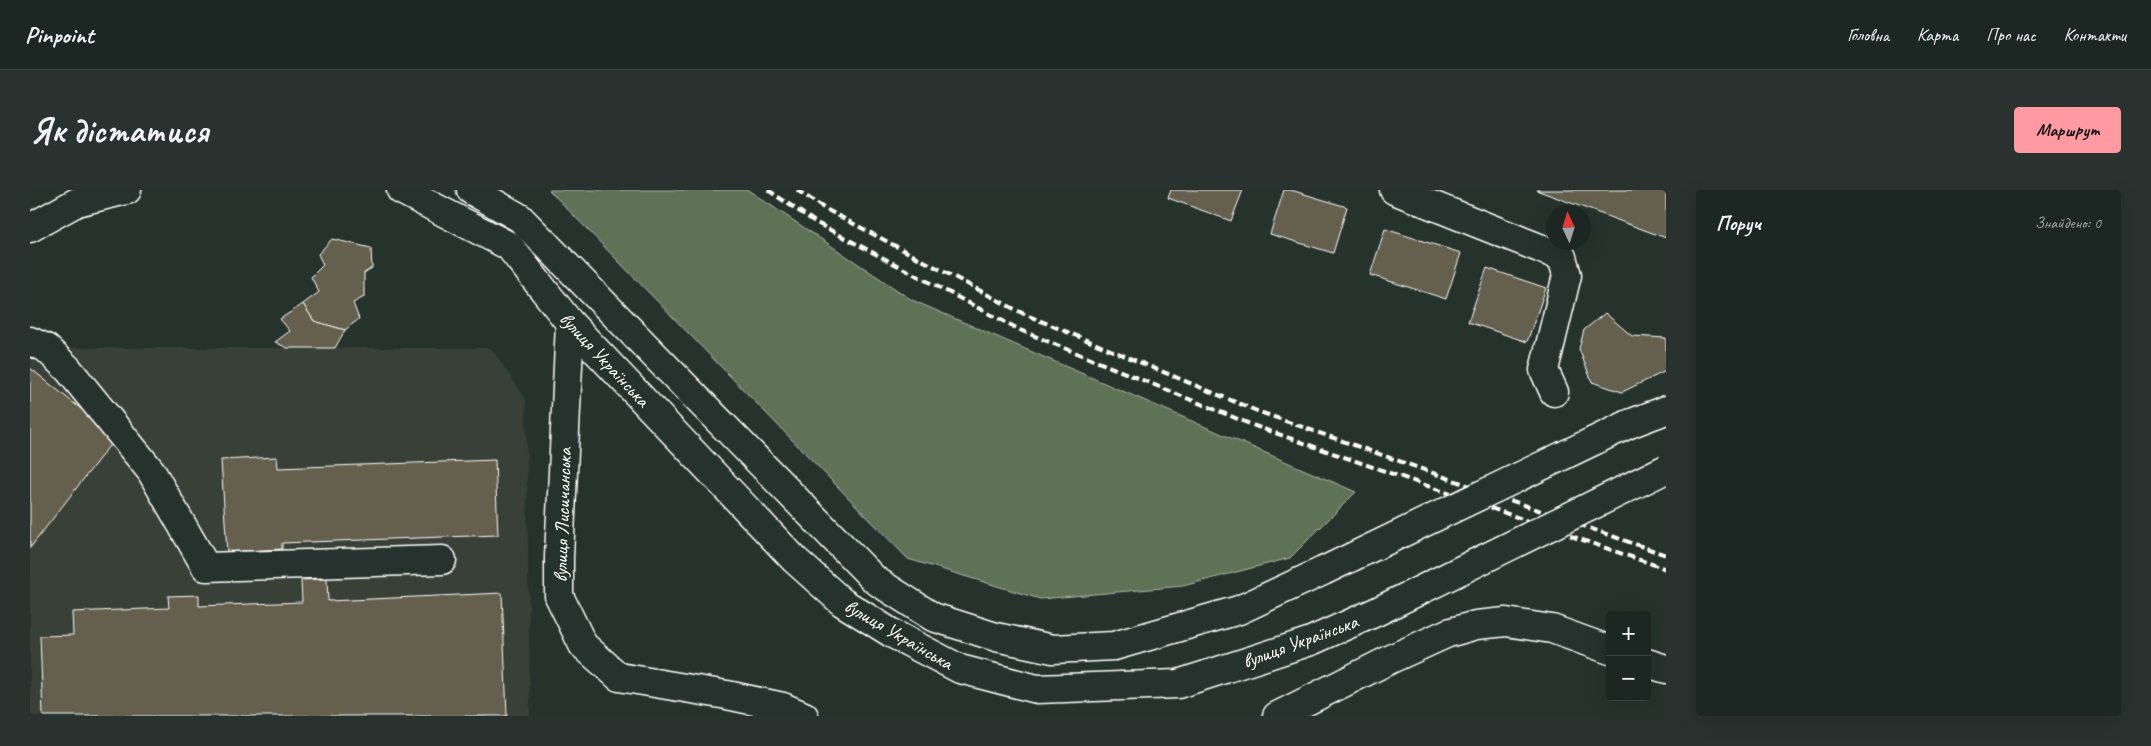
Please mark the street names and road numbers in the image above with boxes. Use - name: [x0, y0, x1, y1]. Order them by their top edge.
- street label: вулиця Українська: [554, 307, 656, 413]
- street label: вулиця Лисичанська: [548, 446, 577, 583]
- street label: вулиця Українська: [840, 593, 958, 676]
- street label: вулиця Українська: [1239, 609, 1362, 674]

